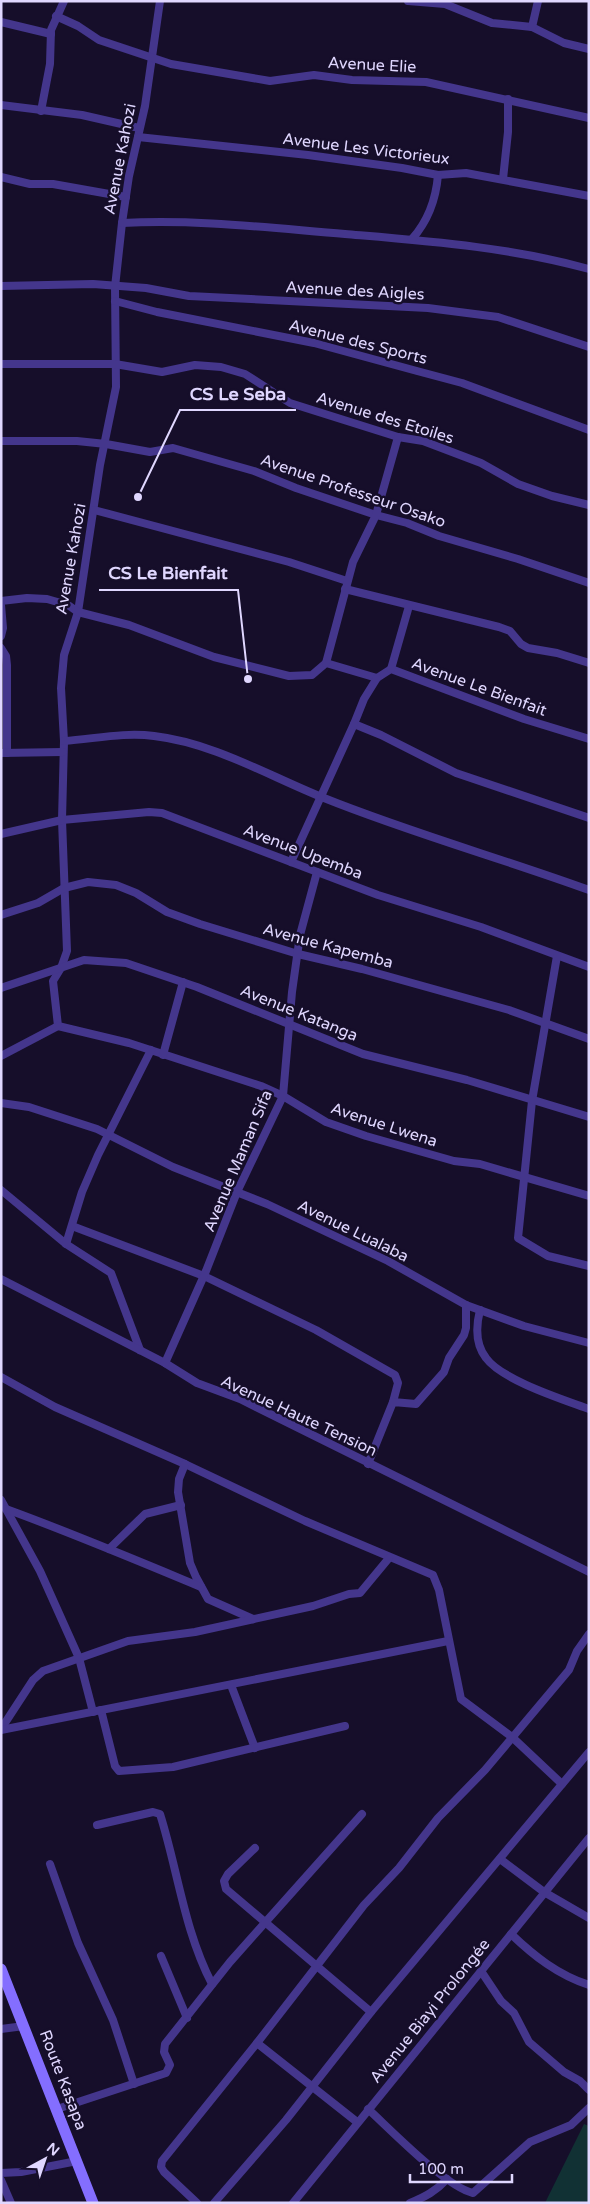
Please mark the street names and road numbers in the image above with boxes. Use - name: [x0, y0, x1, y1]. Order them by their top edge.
- street label: Avenue Elie: [327, 53, 417, 77]
- street label: Avenue Kahozi: [99, 102, 141, 216]
- street label: Avenue Les Victorieux: [281, 129, 451, 169]
- street label: Avenue des Aigles: [285, 277, 425, 305]
- street label: Avenue des Sports: [287, 315, 429, 369]
- street label: Avenue des Etoiles: [314, 388, 456, 448]
- street label: Avenue Professeur Osako: [258, 450, 448, 532]
- street label: Avenue Kahozi: [51, 502, 91, 616]
- street label: Avenue Le Bienfait: [409, 653, 549, 721]
- street label: Avenue Upemba: [241, 820, 365, 884]
- street label: Avenue Kapemba: [261, 919, 395, 973]
- street label: Avenue Katanga: [237, 980, 361, 1046]
- street label: Avenue Maman Sifa: [199, 1087, 277, 1235]
- street label: Avenue Lwena: [328, 1098, 440, 1152]
- street label: Avenue Lualaba: [294, 1195, 412, 1267]
- street label: Avenue Haute Tension: [218, 1371, 380, 1461]
- street label: Avenue Biayi Prolongée: [366, 1935, 494, 2087]
- street label: Route Kasapa: [35, 2027, 91, 2133]

